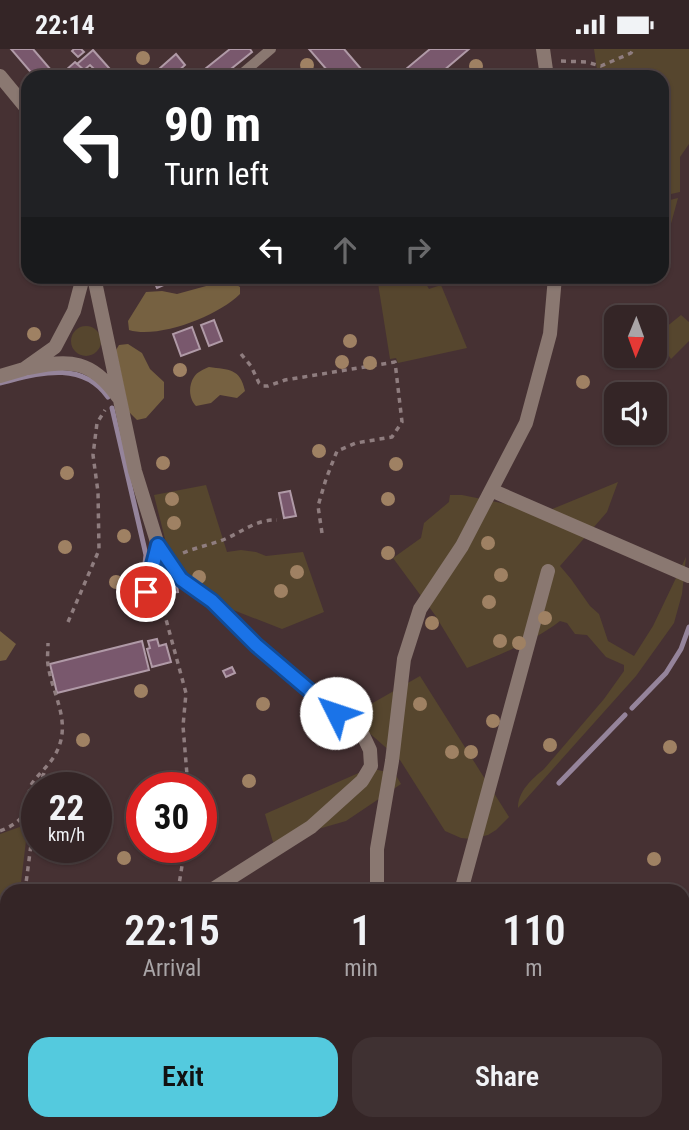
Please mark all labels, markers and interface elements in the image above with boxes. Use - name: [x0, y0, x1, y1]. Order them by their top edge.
- text: 22:14: [35, 10, 95, 40]
- text: 90 m: [164, 96, 261, 153]
- icon: left: [49, 98, 140, 189]
- text: Turn left: [164, 155, 269, 193]
- icon: left: [253, 231, 291, 269]
- icon: ahead: [326, 231, 364, 269]
- icon: right: [399, 231, 437, 269]
- north arrow: [604, 305, 667, 367]
- map controls: [604, 305, 667, 445]
- button: sound: [604, 382, 667, 445]
- pin: [116, 562, 176, 622]
- icon: arrive: [127, 573, 165, 611]
- position arrow: [299, 676, 373, 750]
- speed limit sign: 30: [126, 772, 217, 863]
- text: 22: [49, 788, 84, 829]
- text: km/h: [48, 824, 85, 845]
- text: 22:15: [124, 906, 220, 955]
- text: 1: [351, 906, 372, 955]
- text: 110: [502, 906, 566, 955]
- text: Arrival: [143, 955, 201, 982]
- text: min: [344, 955, 378, 982]
- text: m: [525, 955, 543, 982]
- button: Exit: [28, 1037, 338, 1117]
- button: Share: [352, 1037, 662, 1117]

